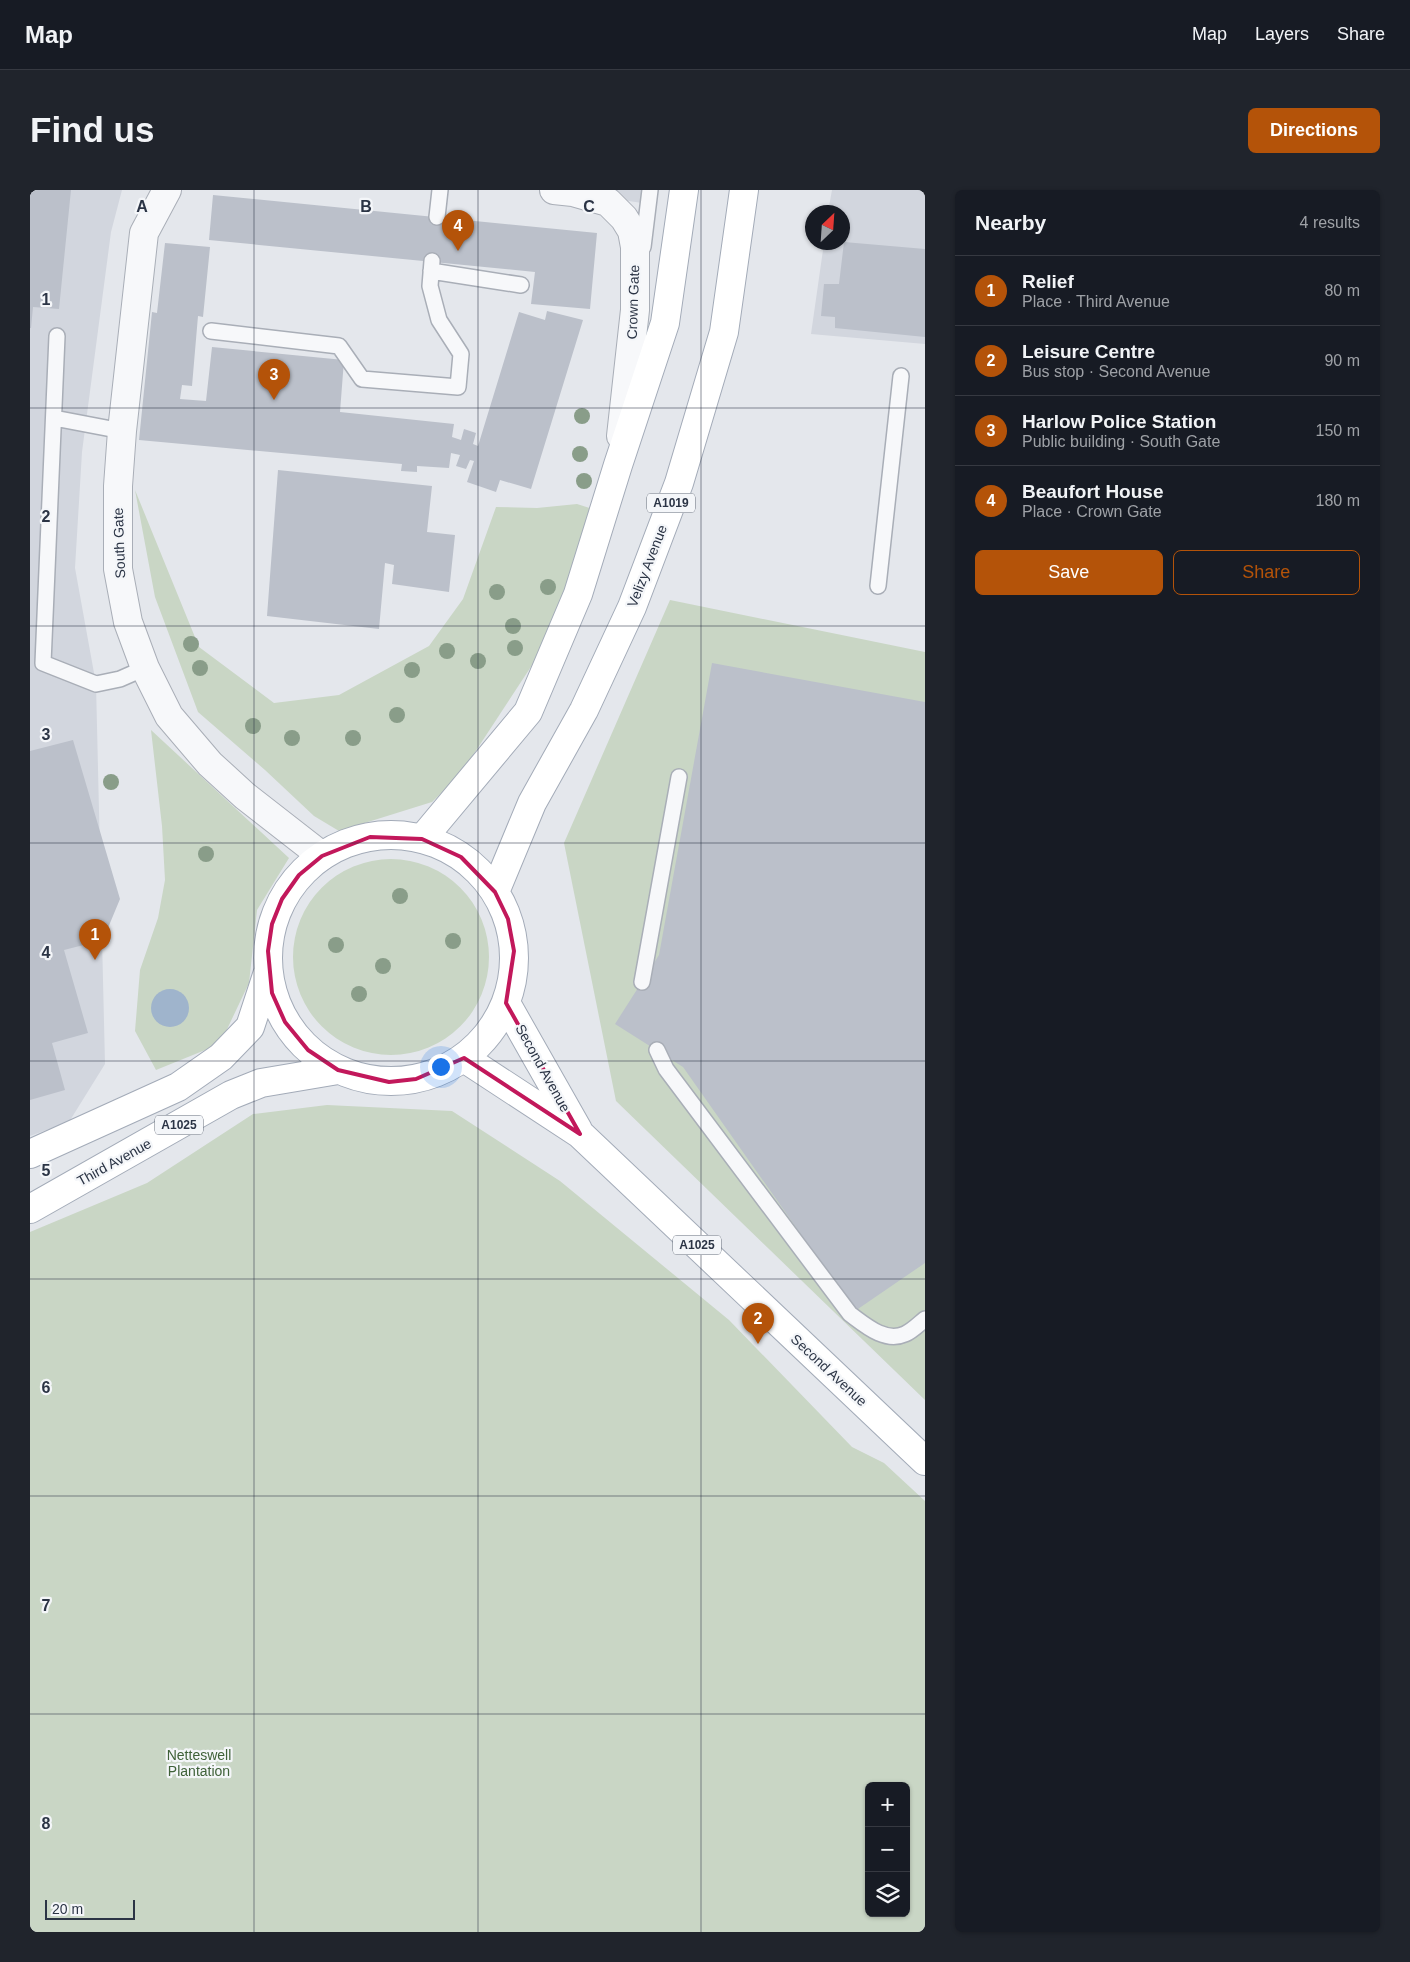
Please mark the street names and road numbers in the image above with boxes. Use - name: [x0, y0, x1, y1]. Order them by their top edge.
- street label: Crown Gate: [624, 264, 642, 340]
- road number: A1019: [647, 494, 695, 512]
- street label: South Gate: [110, 507, 128, 579]
- street label: Velizy Avenue: [624, 522, 670, 609]
- street label: Second Avenue: [512, 1021, 574, 1115]
- road number: A1025: [155, 1116, 203, 1134]
- street label: Third Avenue: [74, 1135, 154, 1189]
- road number: A1025: [673, 1236, 721, 1254]
- street label: Second Avenue: [788, 1331, 870, 1409]

